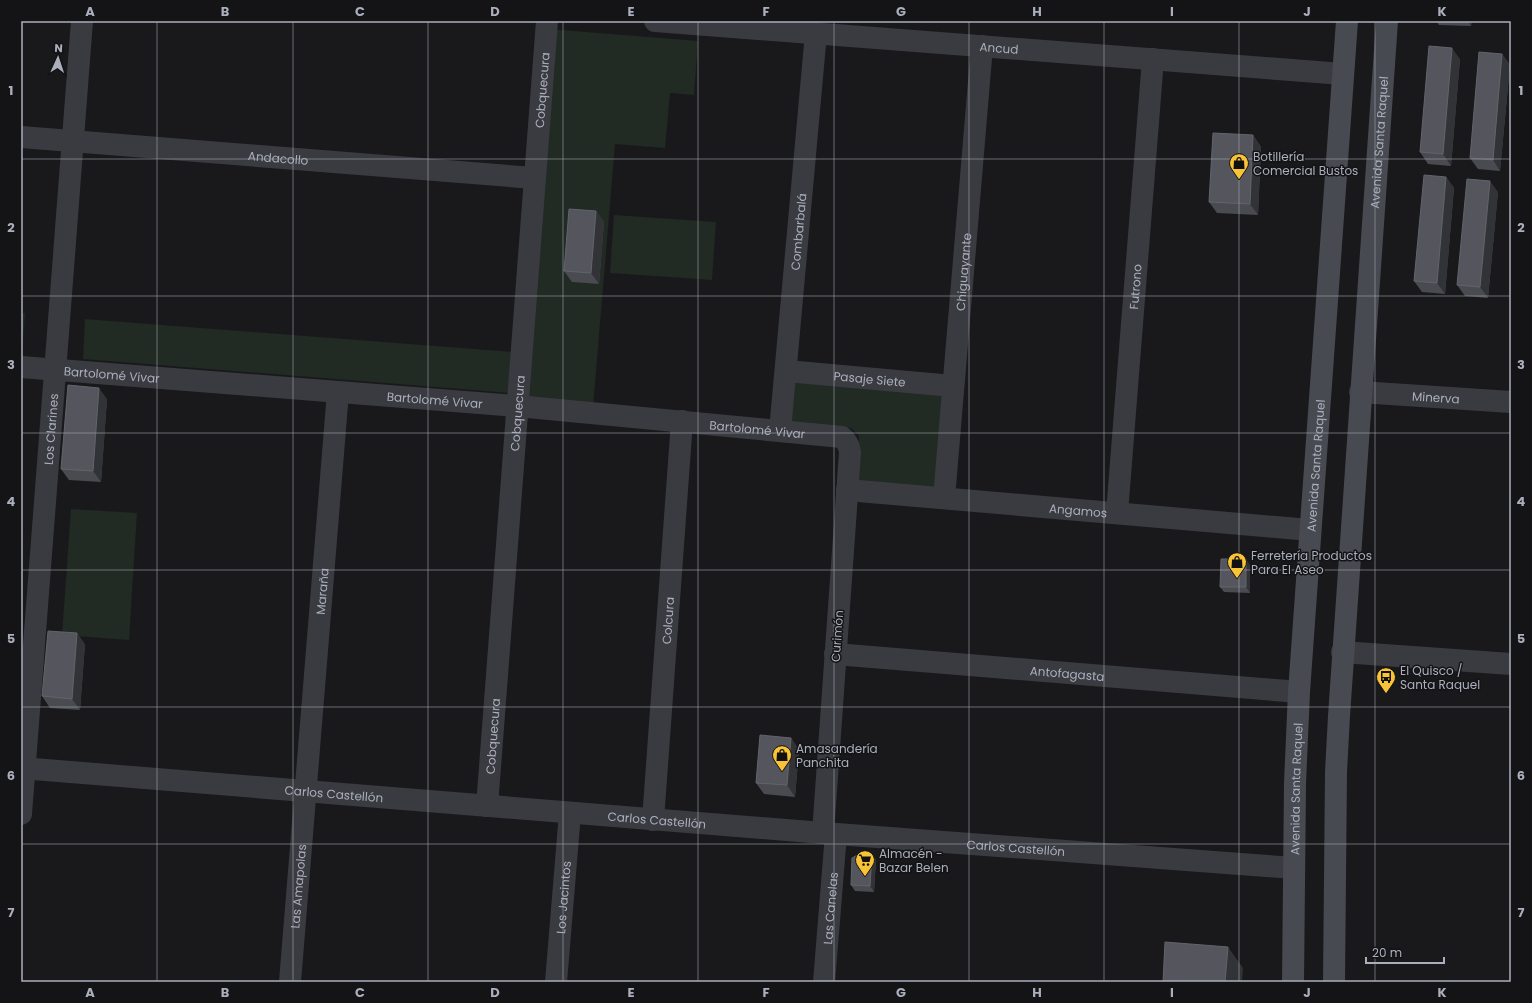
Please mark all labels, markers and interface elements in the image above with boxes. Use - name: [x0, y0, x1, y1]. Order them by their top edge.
- text: A: [85, 2, 95, 21]
- text: B: [221, 2, 230, 21]
- text: C: [355, 2, 365, 21]
- text: D: [490, 2, 500, 21]
- text: E: [627, 2, 635, 21]
- text: F: [762, 2, 770, 21]
- text: G: [896, 2, 906, 21]
- text: H: [1032, 2, 1042, 21]
- text: I: [1170, 2, 1174, 21]
- text: J: [1303, 2, 1311, 21]
- text: K: [1437, 2, 1447, 21]
- north arrow: [38, 38, 78, 78]
- street label: Ancud: [979, 38, 1019, 57]
- text: N: [54, 40, 63, 56]
- street label: Cobquecura: [530, 52, 553, 129]
- street label: Avenida Santa Raquel: [1366, 76, 1392, 209]
- text: 1: [9, 81, 13, 100]
- text: 1: [1519, 81, 1523, 100]
- street label: Andacollo: [247, 147, 309, 168]
- place label: Botillería Comercial Bustos: [1253, 148, 1358, 179]
- shop icon: Botillería Comercial Bustos: [1228, 152, 1250, 180]
- street label: Combarbalá: [786, 193, 810, 271]
- text: 2: [7, 218, 15, 237]
- text: 2: [1517, 218, 1525, 237]
- street label: Chiguayante: [951, 232, 975, 311]
- street label: Futrono: [1125, 263, 1145, 310]
- text: 3: [7, 355, 15, 374]
- text: 3: [1517, 355, 1525, 374]
- street label: Bartolomé Vivar: [63, 362, 161, 386]
- street label: Pasaje Siete: [833, 367, 906, 390]
- street label: Cobquecura: [506, 375, 528, 452]
- street label: Bartolomé Vivar: [386, 387, 484, 412]
- street label: Minerva: [1411, 387, 1460, 407]
- street label: Los Clarines: [39, 393, 62, 465]
- street label: Avenida Santa Raquel: [1302, 399, 1328, 532]
- street label: Bartolomé Vivar: [709, 416, 807, 442]
- text: 4: [7, 492, 16, 511]
- text: 4: [1517, 492, 1526, 511]
- street label: Angamos: [1048, 499, 1108, 521]
- place label: Ferretería Productos Para El Aseo: [1251, 547, 1372, 578]
- shop icon: Ferretería Productos Para El Aseo: [1226, 551, 1248, 579]
- street label: Maraña: [311, 567, 332, 615]
- street label: Colcura: [657, 596, 678, 645]
- street label: Curimón: [827, 609, 847, 663]
- text: 5: [7, 629, 15, 648]
- text: 5: [1517, 629, 1525, 648]
- street label: Antofagasta: [1029, 661, 1105, 685]
- place label: El Quisco / Santa Raquel: [1400, 662, 1480, 693]
- bus stop icon: El Quisco / Santa Raquel: [1375, 666, 1397, 694]
- street label: Cobquecura: [481, 698, 504, 775]
- street label: Avenida Santa Raquel: [1286, 722, 1306, 855]
- place label: Amasandería Panchita: [796, 740, 878, 771]
- shop icon: Amasandería Panchita: [771, 744, 793, 772]
- text: 6: [7, 766, 15, 785]
- text: 6: [1517, 766, 1525, 785]
- street label: Carlos Castellón: [284, 781, 384, 806]
- street label: Carlos Castellón: [607, 807, 707, 832]
- street label: Carlos Castellón: [966, 835, 1066, 859]
- street label: Las Amapolas: [286, 843, 310, 929]
- place label: Almacén - Bazar Belen: [879, 845, 949, 876]
- supermarket icon: Almacén - Bazar Belen: [854, 849, 876, 877]
- street label: Los Jacintos: [552, 860, 575, 934]
- street label: Las Canelas: [819, 871, 841, 945]
- text: 7: [8, 903, 15, 922]
- text: 7: [1518, 903, 1525, 922]
- scale bar: [1366, 939, 1444, 965]
- text: 20 m: [1372, 944, 1402, 961]
- text: A: [85, 983, 95, 1002]
- text: B: [221, 983, 230, 1002]
- text: C: [355, 983, 365, 1002]
- text: D: [490, 983, 500, 1002]
- text: E: [627, 983, 635, 1002]
- text: F: [762, 983, 770, 1002]
- text: G: [896, 983, 906, 1002]
- text: H: [1032, 983, 1042, 1002]
- text: I: [1170, 983, 1174, 1002]
- text: J: [1303, 983, 1311, 1002]
- text: K: [1437, 983, 1447, 1002]

